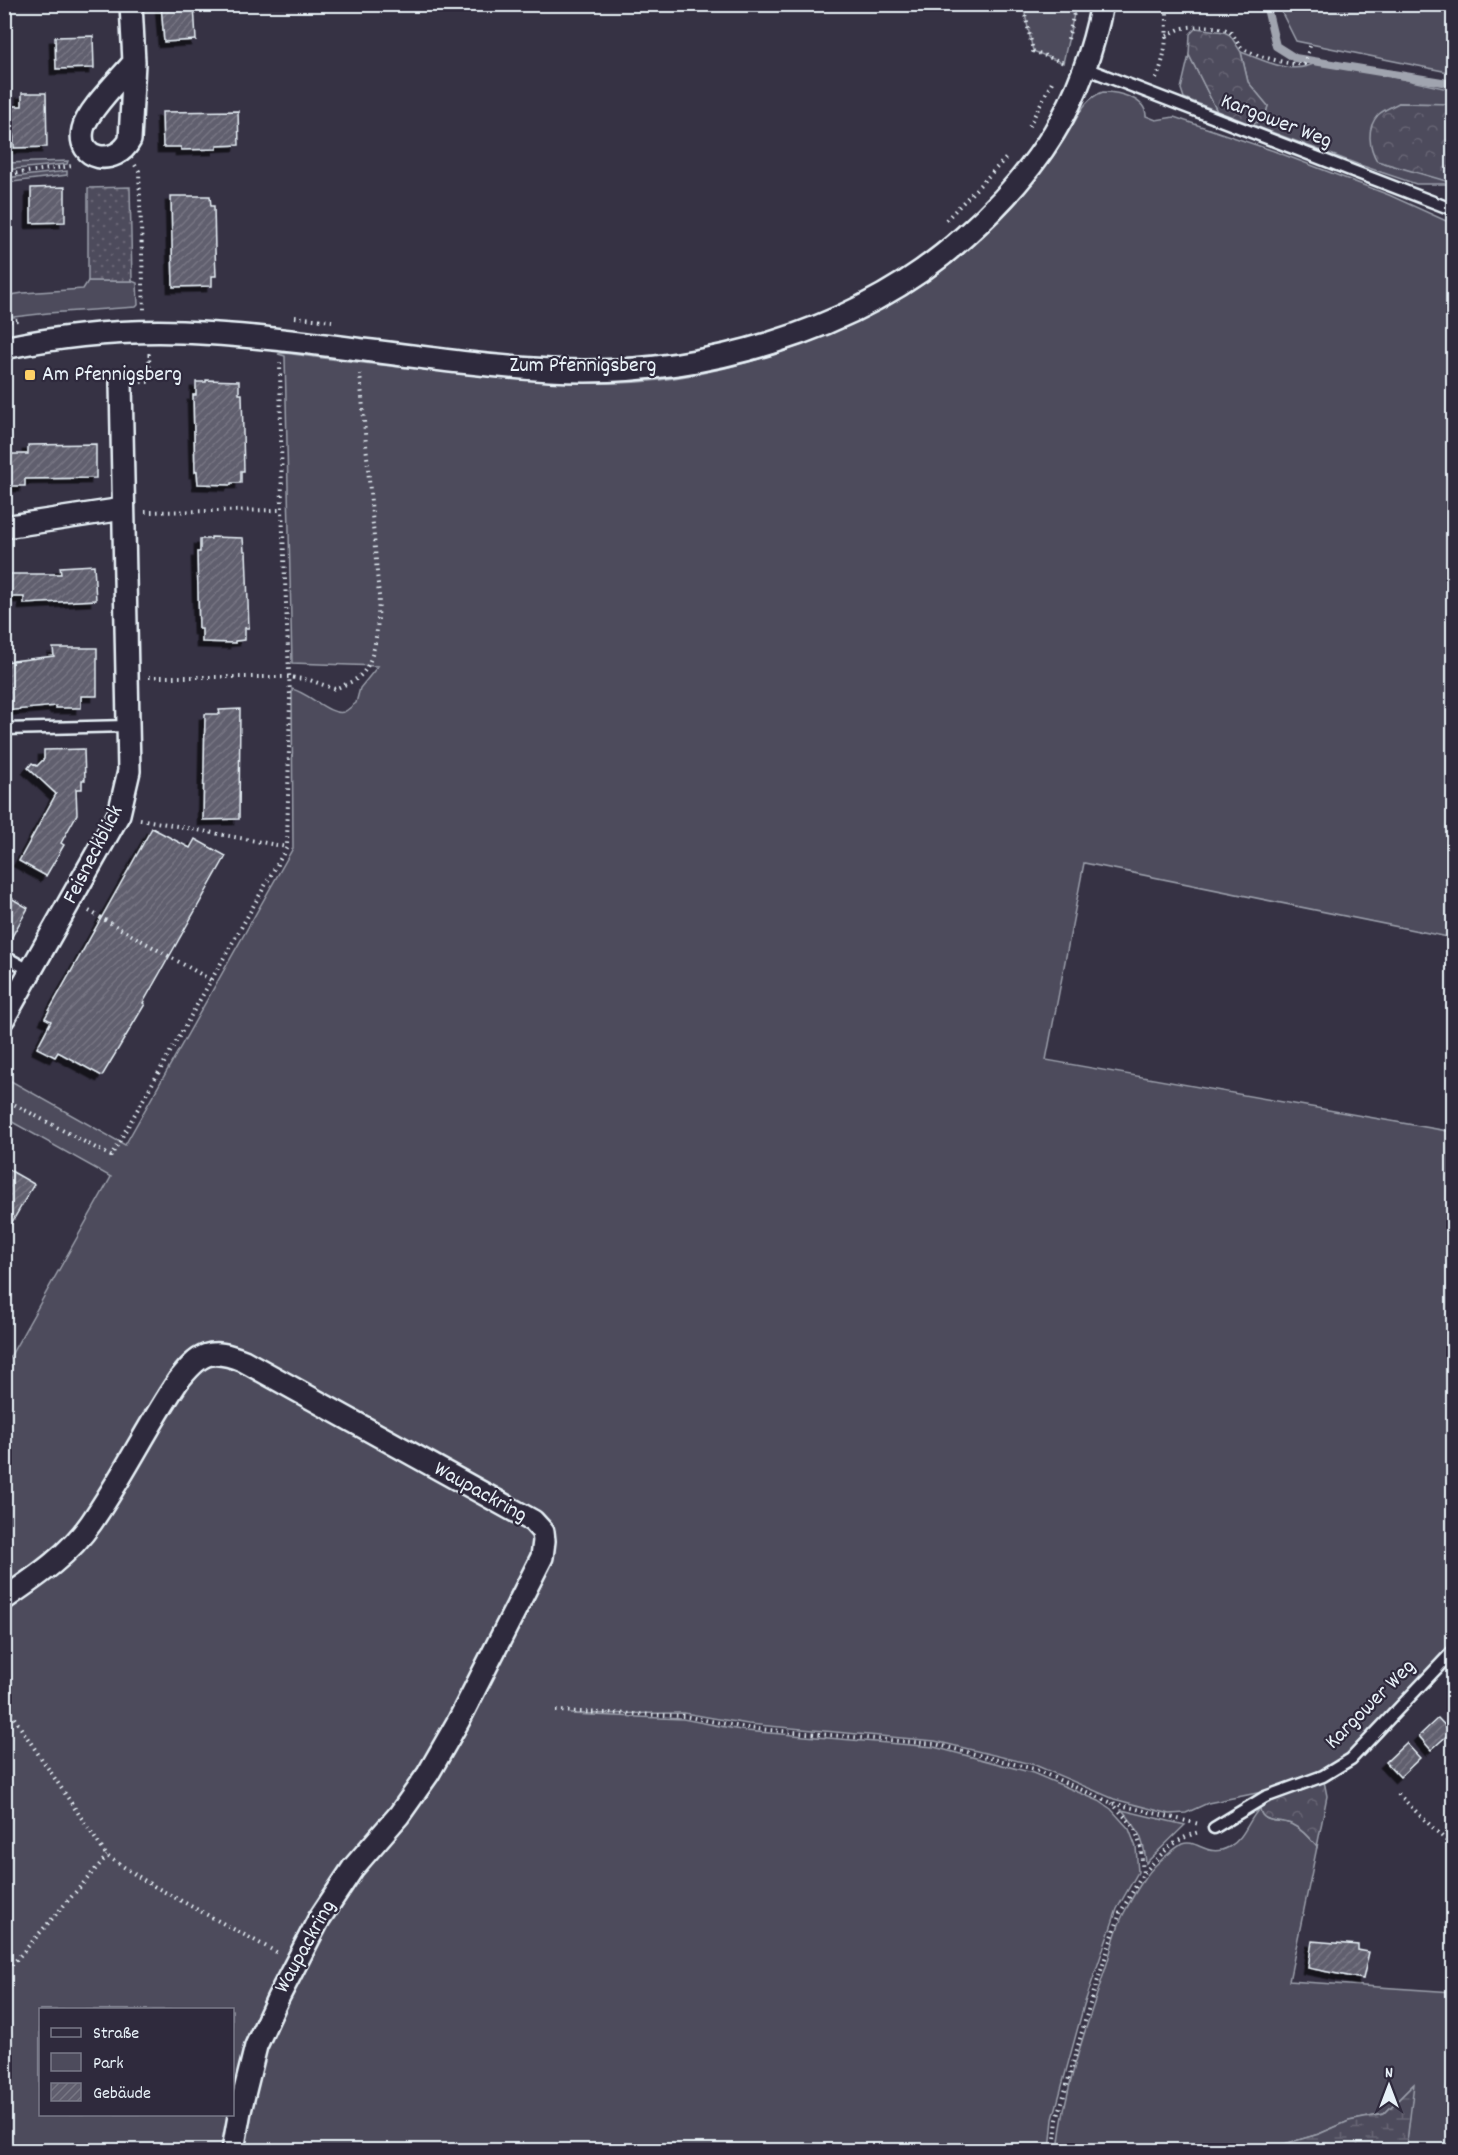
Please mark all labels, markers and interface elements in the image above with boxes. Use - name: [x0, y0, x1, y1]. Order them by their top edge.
- street label: Kargower Weg: [1216, 87, 1336, 157]
- street label: Zum Pfennigsberg: [509, 351, 657, 382]
- place label: Am Pfennigsberg: [42, 360, 182, 391]
- marker: Am Pfennigsberg: [23, 368, 37, 382]
- street label: Feisneckblick: [56, 800, 132, 910]
- street label: Waupackring: [428, 1455, 532, 1531]
- street label: Kargower Weg: [1319, 1653, 1423, 1757]
- street label: Waupackring: [268, 1895, 344, 1999]
- legend: [39, 2008, 234, 2116]
- text: Straße: [93, 2022, 139, 2047]
- text: Park: [93, 2052, 124, 2077]
- north arrow: [1359, 2056, 1419, 2116]
- text: N: [1385, 2062, 1393, 2085]
- text: Gebäude: [93, 2082, 151, 2107]

